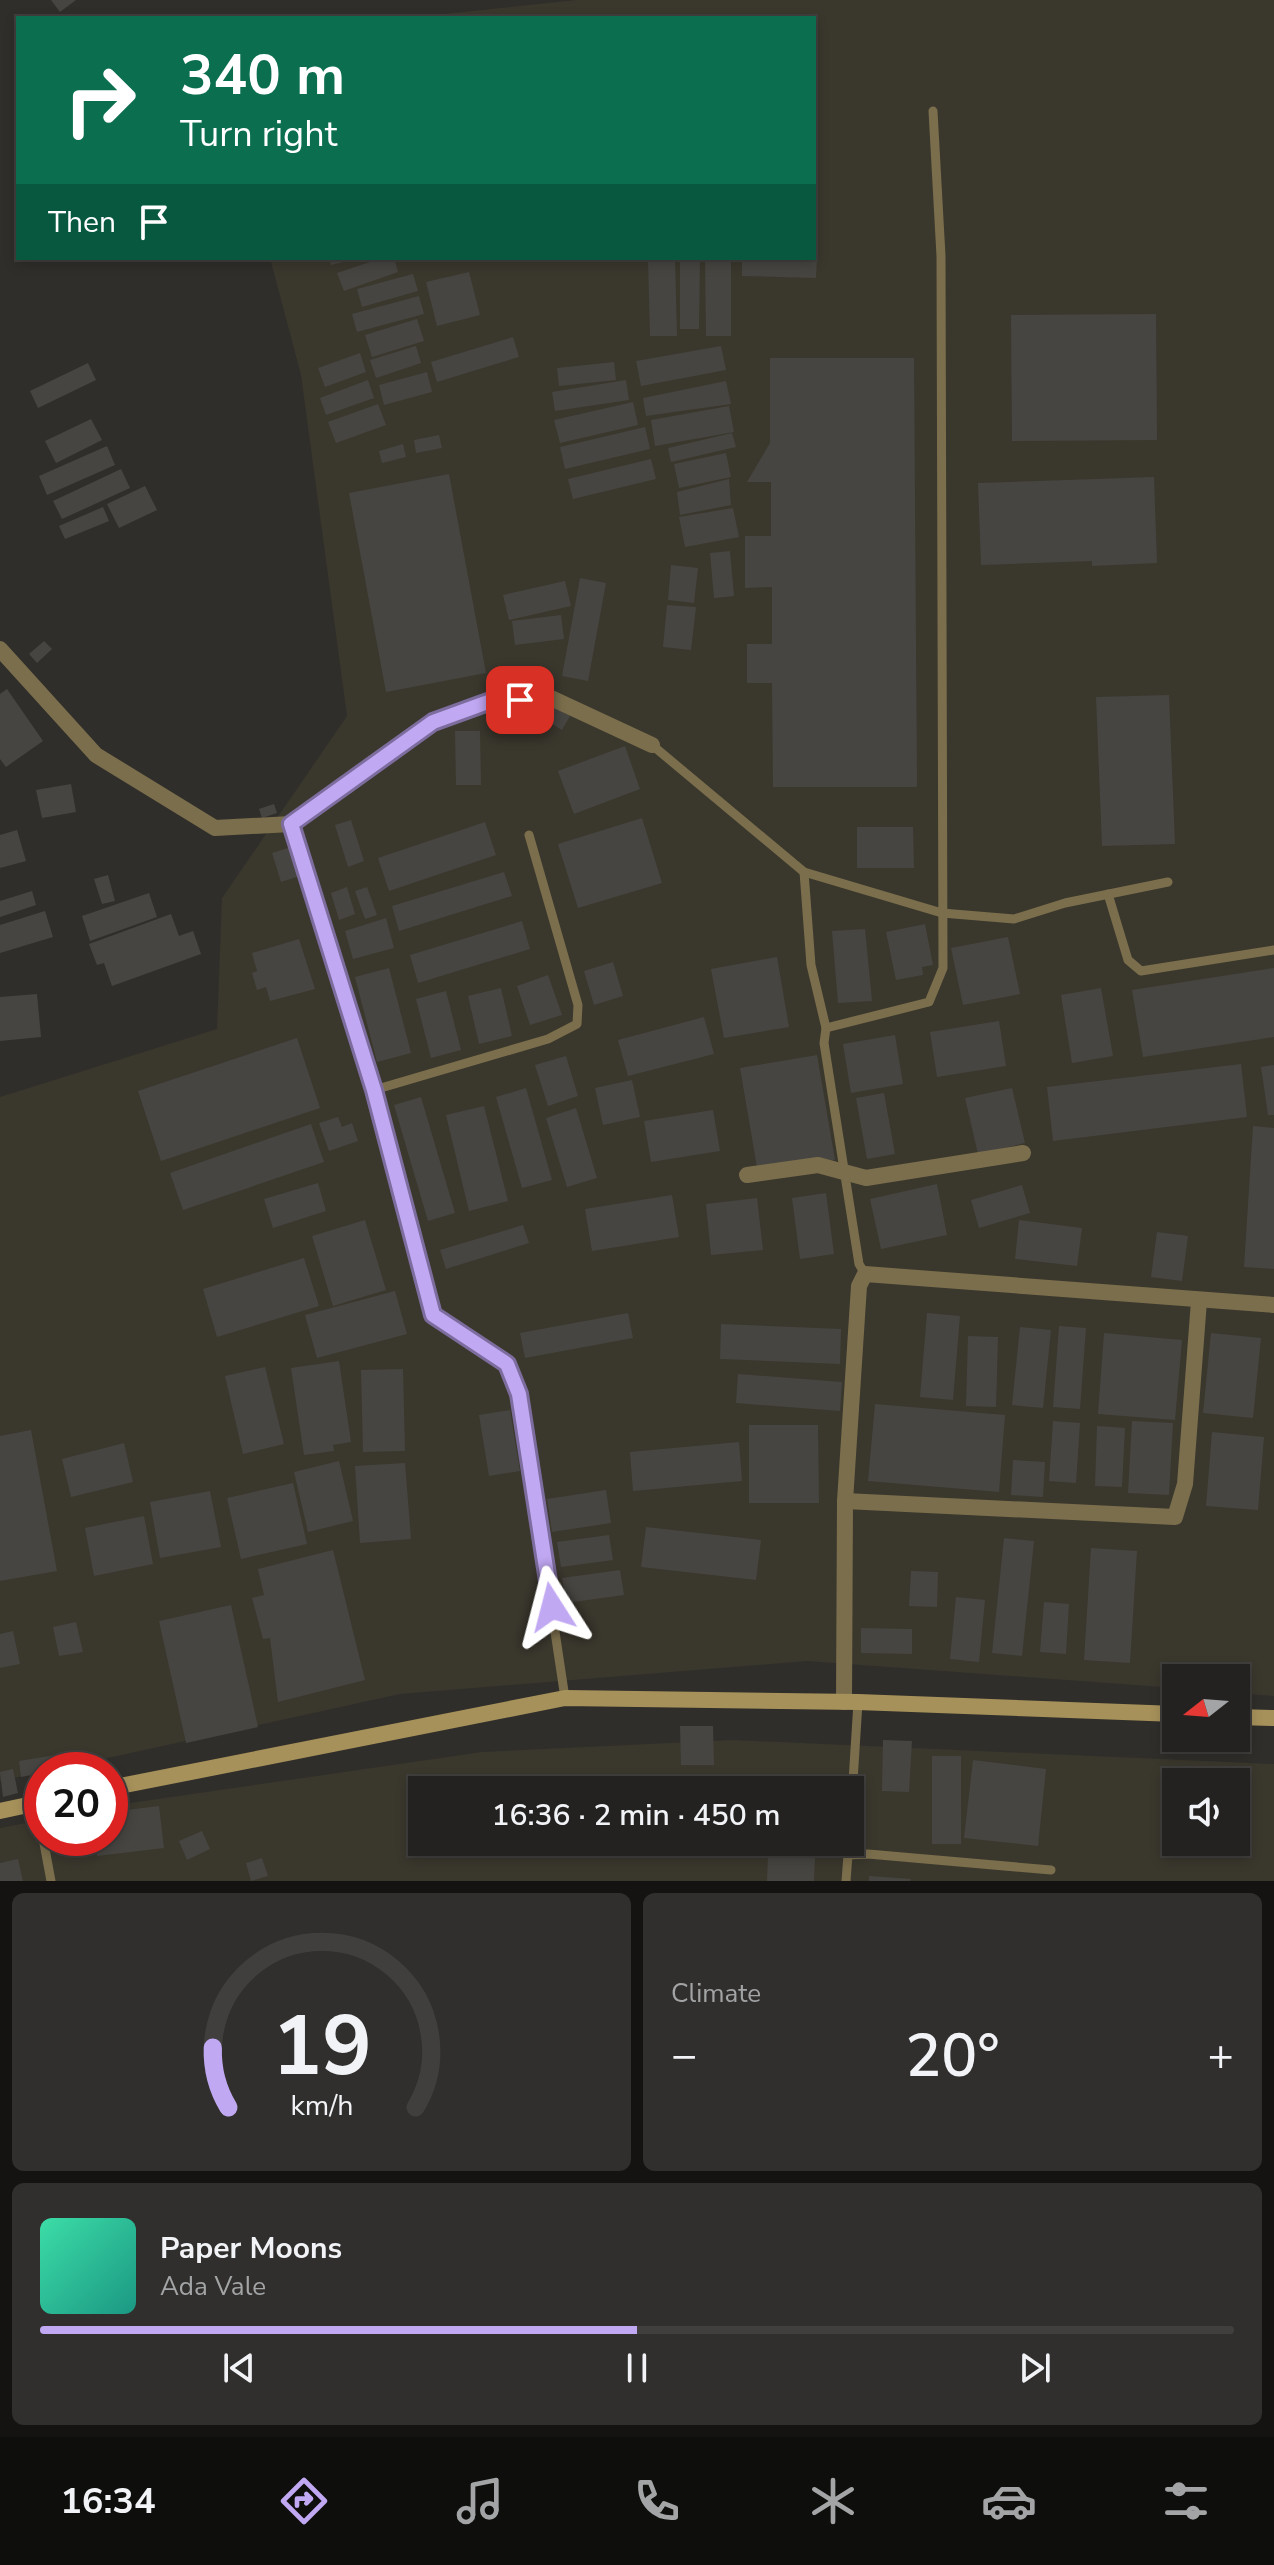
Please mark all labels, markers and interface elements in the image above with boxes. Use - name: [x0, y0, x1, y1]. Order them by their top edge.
- text: 340 m: [180, 37, 345, 114]
- icon: right: [48, 48, 152, 152]
- text: Turn right: [180, 110, 337, 159]
- icon: arrive: [132, 200, 176, 244]
- text: Then: [48, 202, 116, 243]
- pin: [486, 666, 554, 734]
- icon: arrive: [498, 678, 542, 722]
- position arrow: [510, 1565, 594, 1649]
- north arrow: [1162, 1664, 1250, 1752]
- map controls: [1162, 1664, 1250, 1856]
- speed limit sign: 20: [24, 1752, 128, 1856]
- button: sound: [1162, 1768, 1250, 1856]
- text: 16:36 · 2 min · 450 m: [491, 1795, 781, 1836]
- text: Climate: [671, 1976, 761, 2011]
- text: 19: [272, 1990, 371, 2103]
- text: 20°: [905, 2015, 1000, 2097]
- text: −: [671, 2026, 697, 2086]
- text: +: [1208, 2026, 1234, 2086]
- text: km/h: [290, 2086, 353, 2125]
- text: Paper Moons: [160, 2228, 342, 2269]
- text: Ada Vale: [160, 2269, 266, 2304]
- icon: previous: [217, 2346, 261, 2390]
- icon: pause: [615, 2346, 659, 2390]
- icon: next: [1013, 2346, 1057, 2390]
- icon: directions: [276, 2473, 332, 2529]
- icon: music: [452, 2473, 508, 2529]
- icon: phone: [629, 2473, 685, 2529]
- icon: climate: [805, 2473, 861, 2529]
- icon: car: [981, 2473, 1037, 2529]
- icon: filters: [1158, 2473, 1214, 2529]
- text: 16:34: [60, 2477, 156, 2526]

